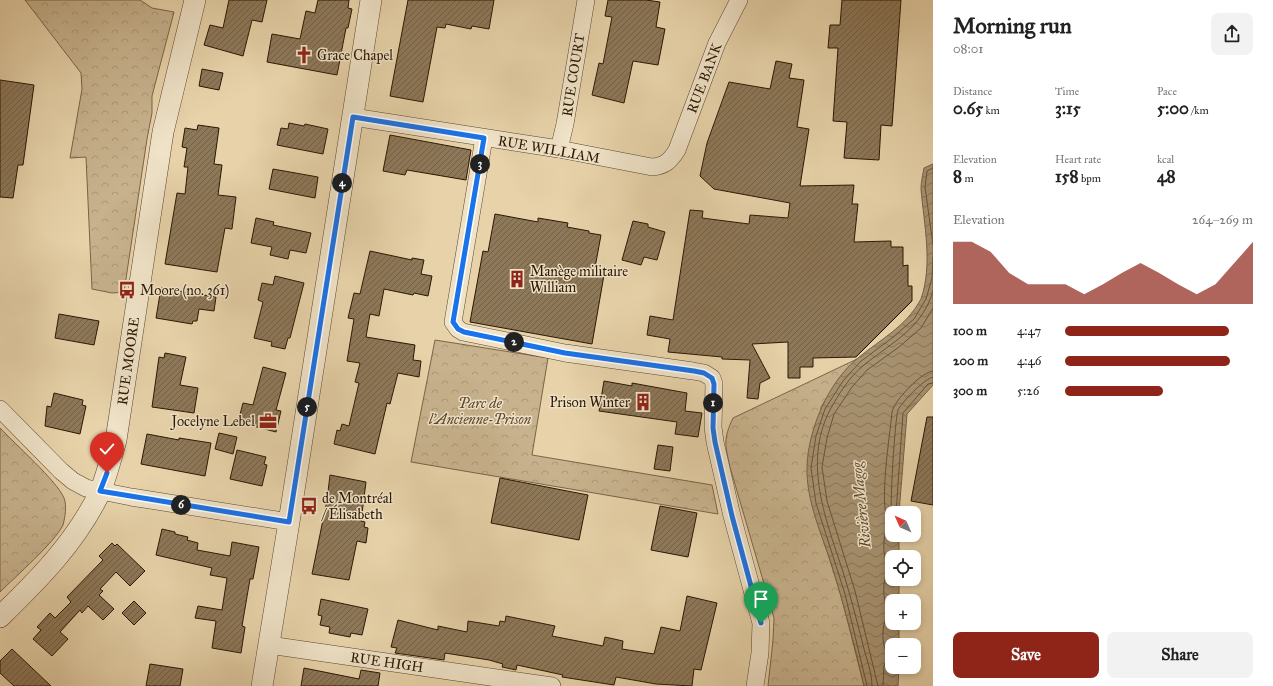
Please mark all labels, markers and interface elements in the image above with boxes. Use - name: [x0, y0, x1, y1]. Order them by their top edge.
- text: Morning run: [953, 12, 1072, 39]
- button: share: [1211, 13, 1253, 55]
- street label: RUE COURT: [559, 32, 589, 118]
- street label: RUE BANK: [683, 40, 726, 116]
- text: 08:01: [953, 41, 983, 57]
- church icon: Grace Chapel: [294, 45, 314, 65]
- place label: Grace Chapel: [317, 47, 393, 64]
- text: Distance: [953, 85, 992, 98]
- text: Time: [1055, 85, 1079, 98]
- text: Pace: [1157, 85, 1177, 98]
- text: 0.65: [953, 98, 983, 119]
- text: 3:15: [1055, 98, 1081, 119]
- text: 5:00: [1157, 98, 1189, 119]
- text: km: [983, 104, 1000, 117]
- text: /km: [1189, 104, 1209, 117]
- street label: RUE WILLIAM: [497, 132, 601, 167]
- text: Elevation: [953, 153, 997, 166]
- text: Heart rate: [1055, 153, 1101, 166]
- text: kcal: [1157, 153, 1174, 166]
- pin: 3: [470, 154, 490, 174]
- text: 3: [478, 157, 482, 170]
- text: 8: [953, 166, 962, 187]
- text: 158: [1055, 166, 1079, 187]
- text: 48: [1157, 166, 1176, 187]
- text: m: [962, 172, 974, 185]
- text: bpm: [1079, 172, 1101, 185]
- pin: 4: [332, 173, 352, 193]
- text: 4: [339, 176, 345, 189]
- text: Elevation: [953, 212, 1005, 228]
- text: 264–269 m: [1192, 212, 1253, 228]
- place label: Manège militaire William: [530, 263, 628, 296]
- building icon: Manège militaire William: [507, 269, 527, 289]
- bus stop icon: Moore (no. 361): [117, 280, 137, 300]
- place label: Moore (no. 361): [140, 282, 229, 300]
- street label: RUE MOORE: [114, 316, 143, 406]
- text: 100 m: [953, 323, 987, 339]
- text: 4:47: [1017, 323, 1041, 339]
- pin: 2: [504, 332, 524, 352]
- text: 2: [511, 335, 517, 348]
- text: 200 m: [953, 353, 988, 369]
- text: 4:46: [1017, 353, 1041, 369]
- text: 300 m: [953, 383, 987, 399]
- text: 5:26: [1017, 383, 1039, 399]
- building icon: Prison Winter: [633, 392, 653, 412]
- pin: 1: [703, 393, 723, 413]
- place label: Prison Winter: [549, 394, 631, 411]
- park label: Parc de l'Ancienne-Prison: [428, 395, 532, 428]
- text: 1: [711, 396, 715, 409]
- pin: 5: [297, 397, 317, 417]
- text: 5: [304, 400, 310, 413]
- office icon: Jocelyne Lebel: [258, 411, 278, 431]
- place label: Jocelyne Lebel: [170, 413, 255, 431]
- pin: [90, 432, 124, 473]
- icon: check: [96, 438, 118, 460]
- water label: Rivière Magog: [847, 460, 875, 550]
- place label: de Montréal / Élisabeth: [321, 490, 393, 523]
- pin: 6: [171, 495, 191, 515]
- bus stop icon: de Montréal / Élisabeth: [299, 496, 319, 516]
- text: 6: [178, 498, 184, 511]
- north arrow: [885, 506, 921, 542]
- map controls: [885, 506, 921, 674]
- button: locate: [885, 550, 921, 586]
- pin: [744, 582, 778, 623]
- icon: arrive: [750, 588, 772, 610]
- button: +: [885, 594, 921, 630]
- button: Save: [953, 632, 1099, 678]
- button: Share: [1107, 632, 1253, 678]
- button: −: [885, 638, 921, 674]
- street label: RUE HIGH: [349, 649, 425, 676]

